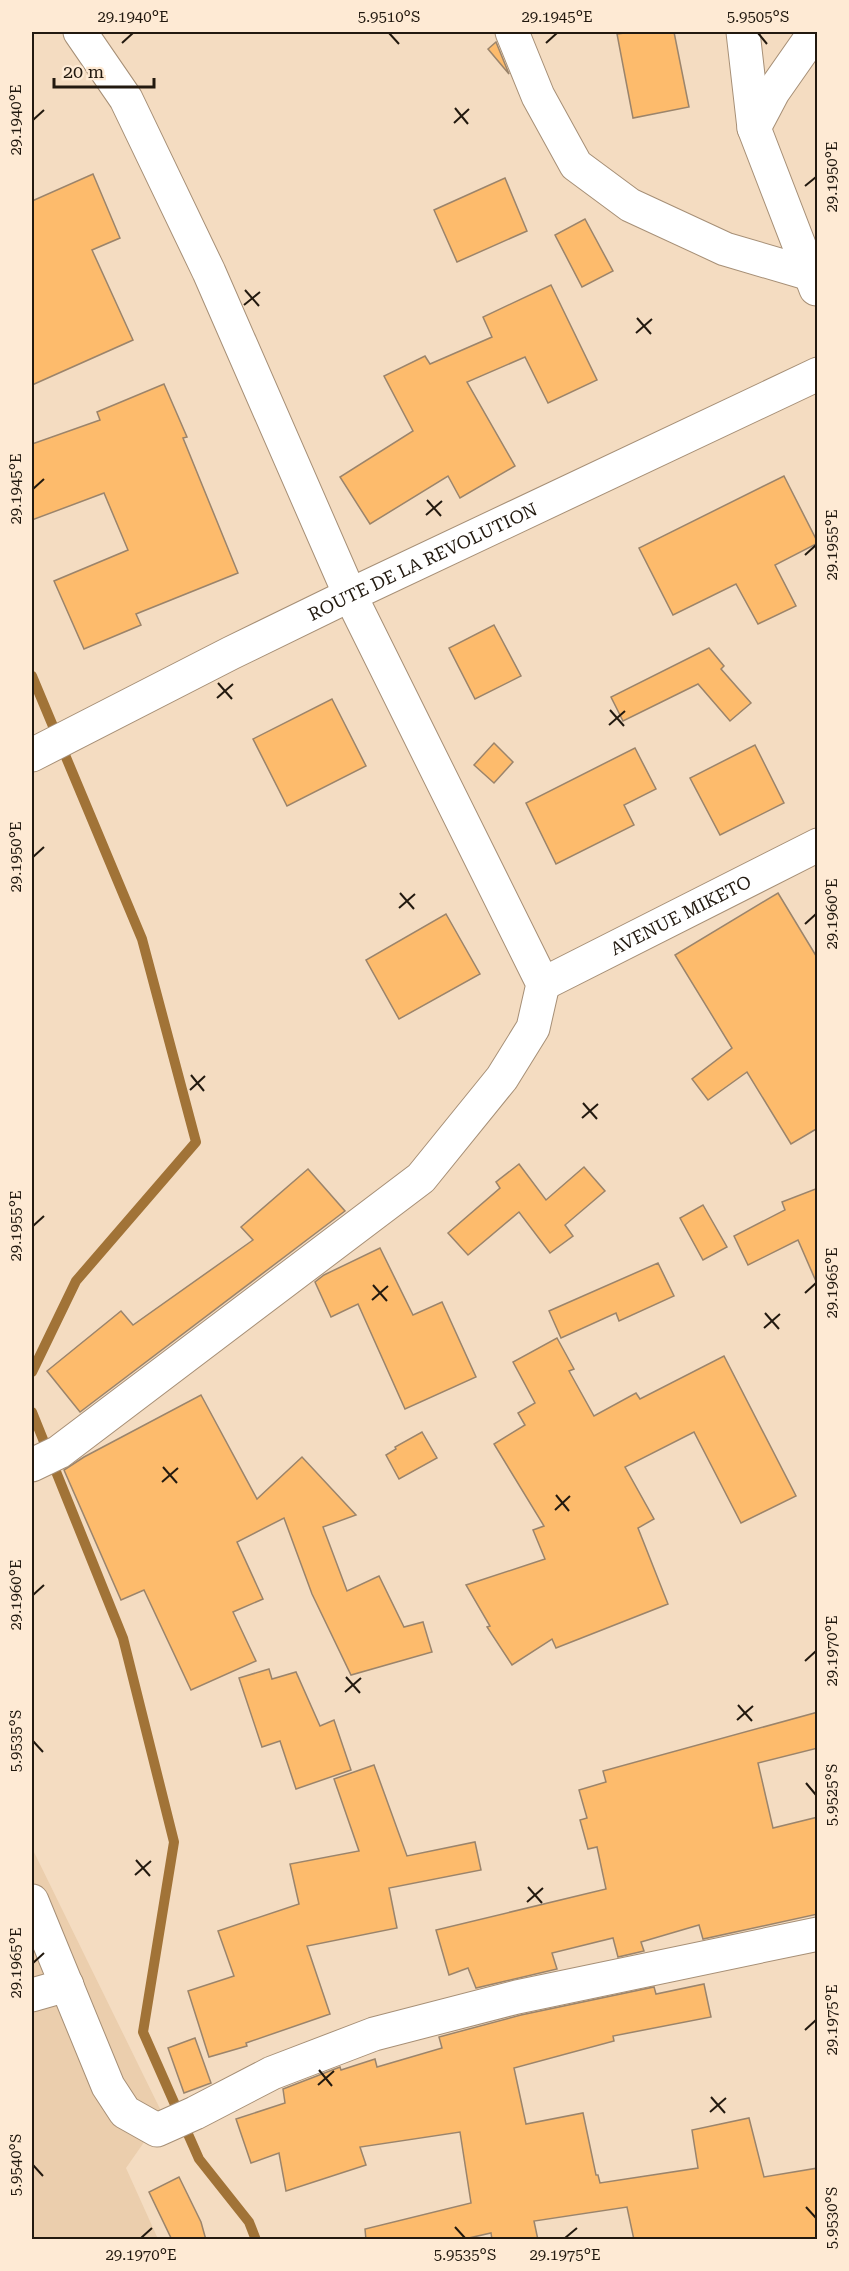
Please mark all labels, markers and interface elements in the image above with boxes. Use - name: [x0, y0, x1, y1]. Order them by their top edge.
- text: 29.1940°E: [97, 8, 169, 26]
- text: 5.9510°S: [358, 8, 420, 26]
- text: 29.1945°E: [521, 8, 593, 26]
- text: 5.9505°S: [727, 8, 789, 26]
- scale bar: [54, 51, 154, 89]
- text: 20 m: [63, 61, 104, 82]
- text: 29.1940°E: [7, 84, 25, 156]
- text: 29.1950°E: [823, 141, 841, 213]
- text: 29.1945°E: [7, 453, 25, 525]
- street label: ROUTE DE LA REVOLUTION: [304, 498, 540, 624]
- text: 29.1955°E: [823, 509, 841, 581]
- text: 29.1950°E: [7, 821, 25, 893]
- street label: AVENUE MIKETO: [607, 870, 754, 959]
- text: 29.1960°E: [823, 878, 841, 950]
- text: 29.1955°E: [7, 1190, 25, 1262]
- text: 29.1965°E: [823, 1247, 841, 1319]
- text: 29.1960°E: [7, 1559, 25, 1631]
- text: 29.1970°E: [823, 1615, 841, 1687]
- text: 5.9535°S: [7, 1710, 25, 1772]
- text: 5.9525°S: [823, 1764, 841, 1826]
- text: 29.1965°E: [7, 1927, 25, 1999]
- text: 29.1975°E: [823, 1984, 841, 2056]
- text: 5.9540°S: [7, 2134, 25, 2196]
- text: 5.9530°S: [823, 2187, 841, 2249]
- text: 29.1970°E: [105, 2246, 177, 2264]
- text: 5.9535°S: [434, 2246, 496, 2264]
- text: 29.1975°E: [529, 2246, 601, 2264]

